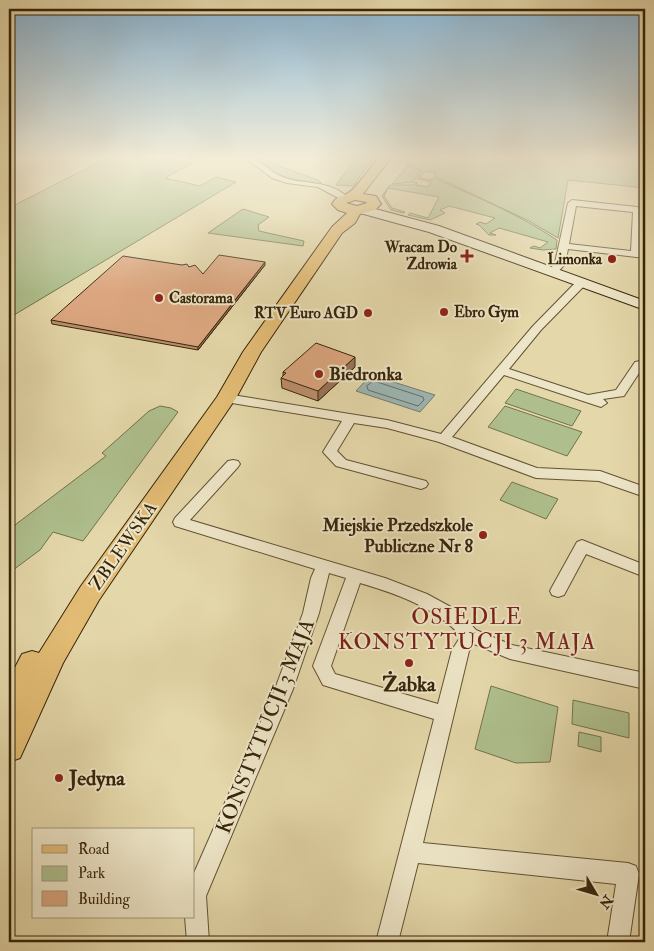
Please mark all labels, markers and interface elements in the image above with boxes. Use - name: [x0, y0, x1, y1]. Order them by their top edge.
- place label: Wracam Do Zdrowia: [384, 238, 458, 274]
- marker: Wracam Do Zdrowia: [461, 250, 473, 262]
- place label: Limonka: [547, 250, 603, 269]
- marker: Limonka: [606, 253, 618, 265]
- place label: Castorama: [169, 289, 234, 308]
- marker: Castorama: [153, 292, 165, 304]
- place label: Ebro Gym: [454, 303, 519, 323]
- place label: RTV Euro AGD: [254, 304, 358, 323]
- marker: Ebro Gym: [438, 306, 450, 318]
- marker: RTV Euro AGD: [362, 307, 374, 319]
- place label: Biedronka: [329, 363, 403, 386]
- marker: Biedronka: [313, 368, 325, 380]
- street label: ZBLEWSKA: [84, 497, 163, 595]
- place label: Miejskie Przedszkole Publiczne Nr 8: [321, 514, 474, 558]
- marker: Miejskie Przedszkole Publiczne Nr 8: [477, 529, 489, 541]
- district label: OSIEDLE KONSTYTUCJI 3 MAJA: [338, 603, 596, 656]
- street label: KONSTYTUCJI 3 MAJA: [210, 615, 321, 838]
- marker: Żabka: [403, 657, 415, 669]
- place label: Żabka: [382, 671, 437, 698]
- place label: Jedyna: [68, 765, 126, 792]
- marker: Jedyna: [53, 772, 65, 784]
- legend: [32, 828, 195, 918]
- text: Road: [78, 840, 110, 859]
- text: Park: [78, 864, 105, 883]
- north arrow: [572, 868, 622, 918]
- text: Building: [78, 890, 130, 909]
- text: N: [595, 891, 617, 912]

